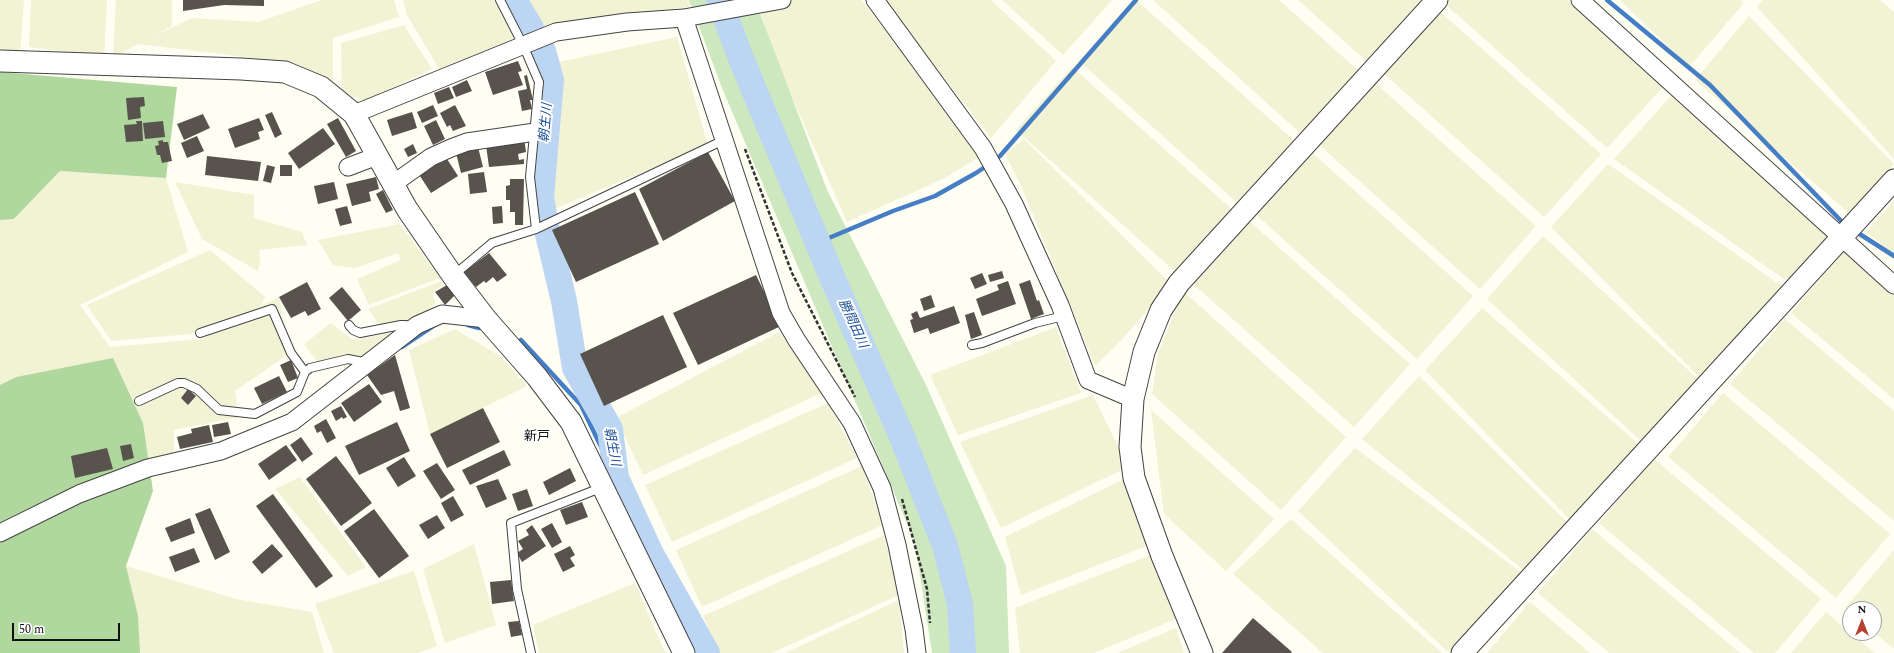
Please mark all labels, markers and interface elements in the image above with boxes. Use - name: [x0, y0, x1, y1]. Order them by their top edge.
- water label: 朝生川: [538, 103, 556, 143]
- water label: 勝間田川: [834, 297, 870, 351]
- water label: 朝生川: [600, 426, 622, 468]
- district label: 新戸: [524, 429, 550, 445]
- north arrow: [1842, 601, 1882, 641]
- text: N: [1858, 601, 1866, 618]
- scale bar: [14, 615, 122, 641]
- text: 50 m: [19, 620, 44, 639]

